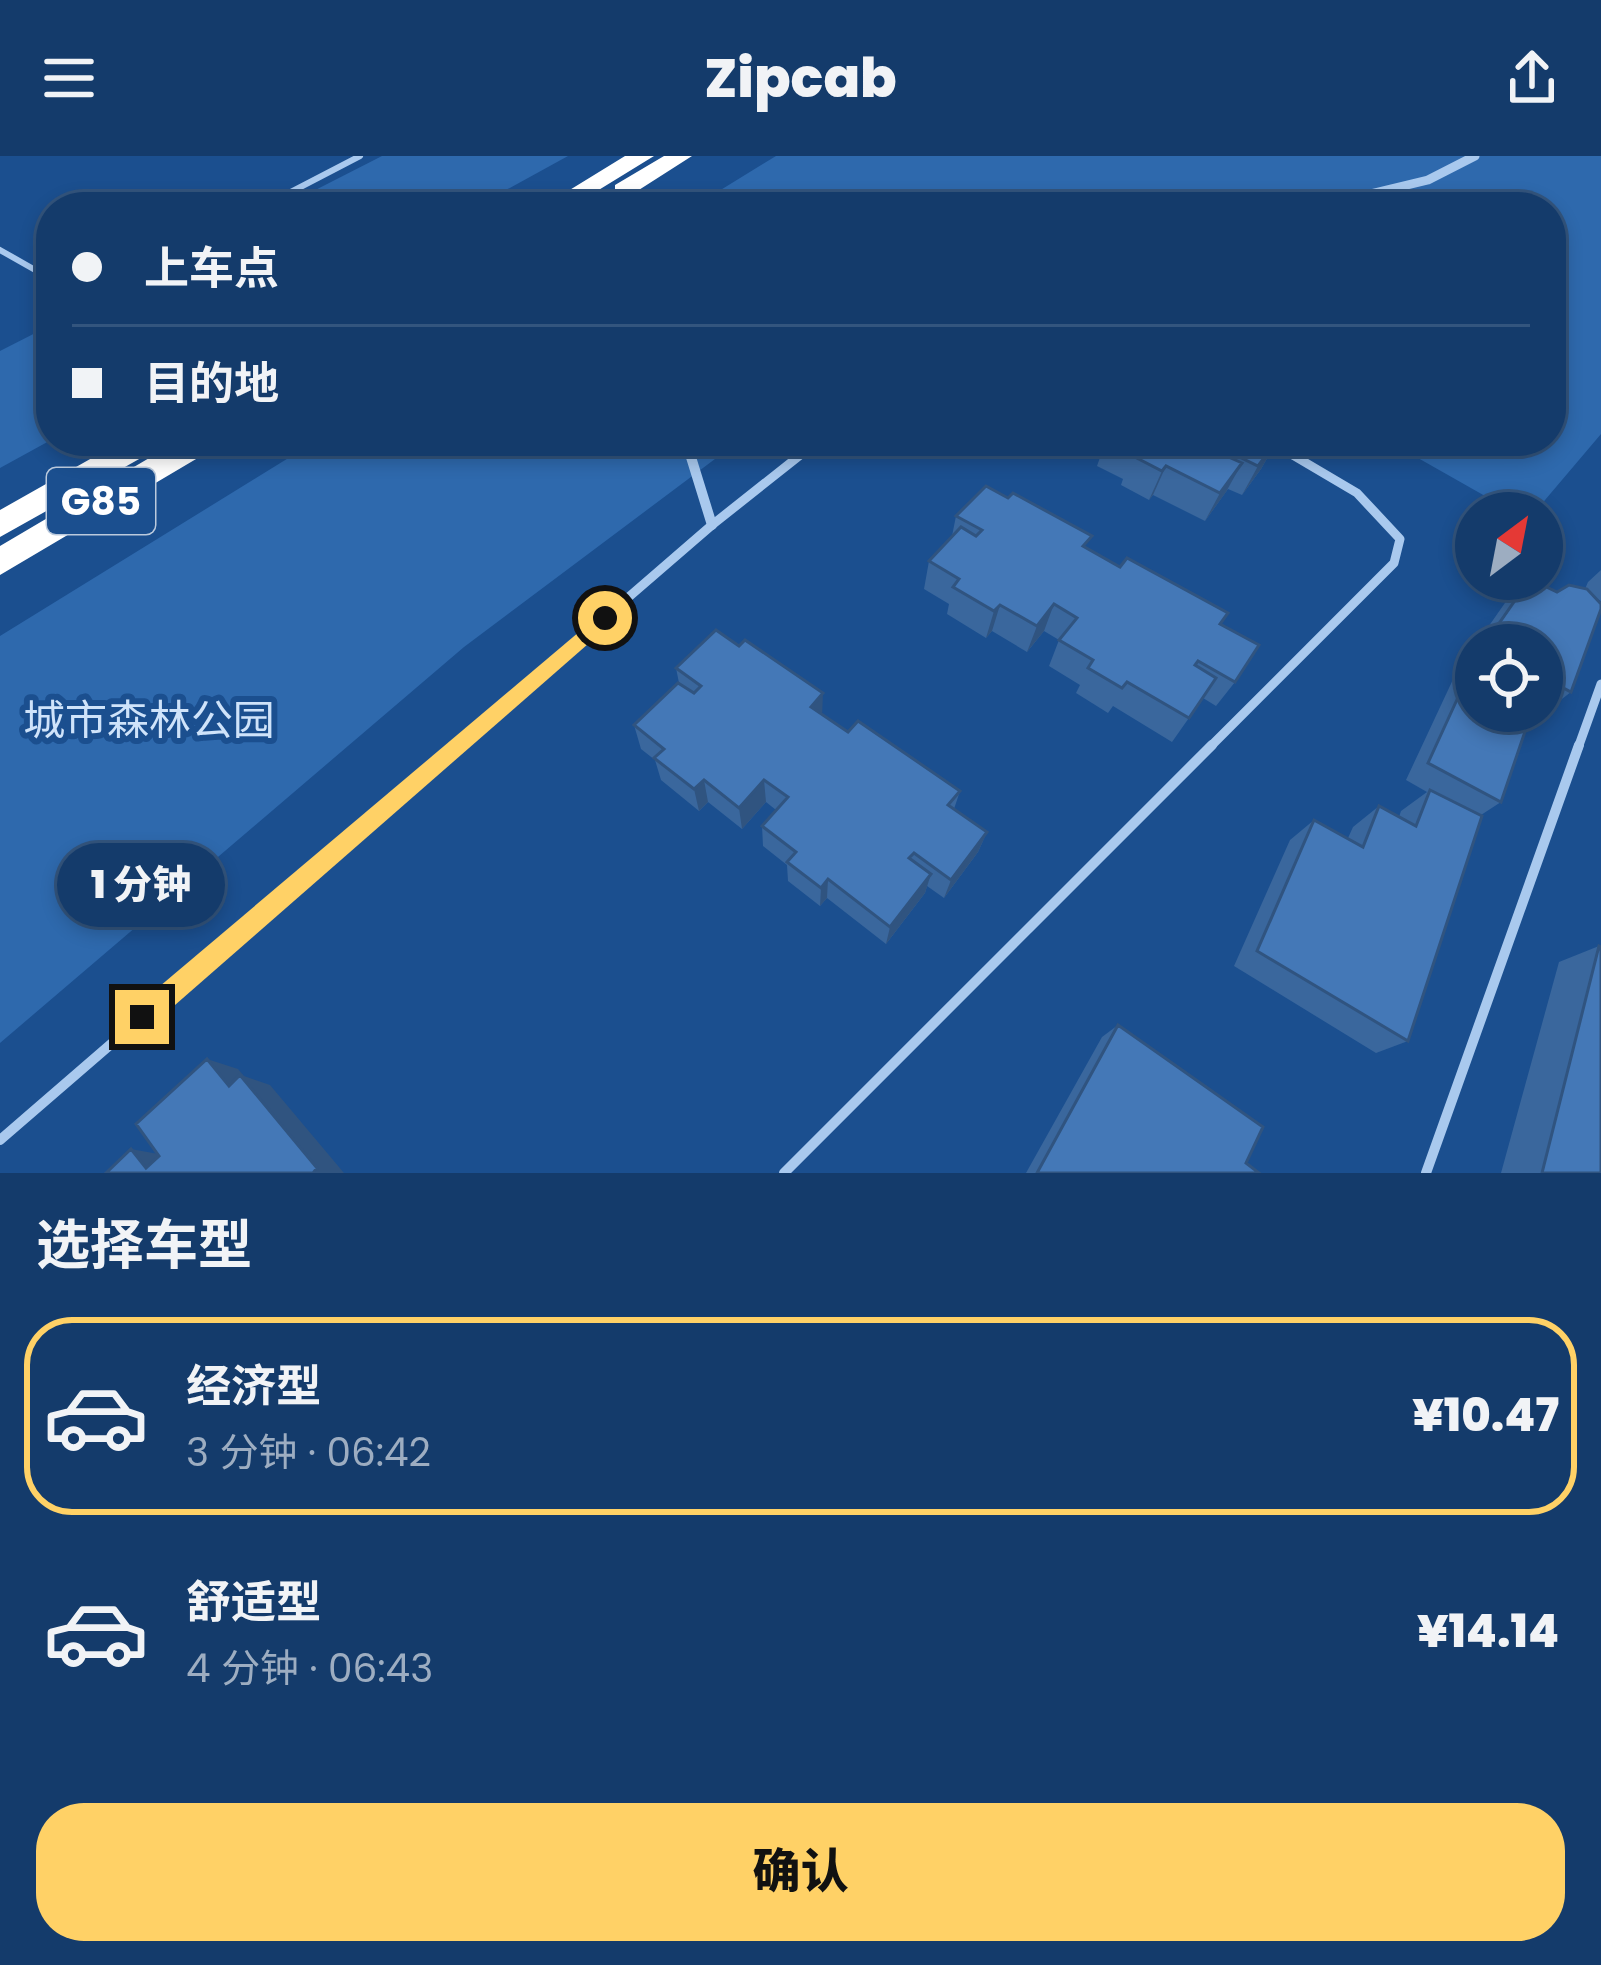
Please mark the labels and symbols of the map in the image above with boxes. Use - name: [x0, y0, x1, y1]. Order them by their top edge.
- road number: G85: [47, 468, 155, 534]
- north arrow: [1455, 492, 1563, 600]
- route start: [578, 591, 632, 645]
- park label: 城市森林公园: [23, 691, 275, 750]
- callout: 1 分钟: [58, 843, 226, 927]
- route end: [115, 990, 169, 1044]

